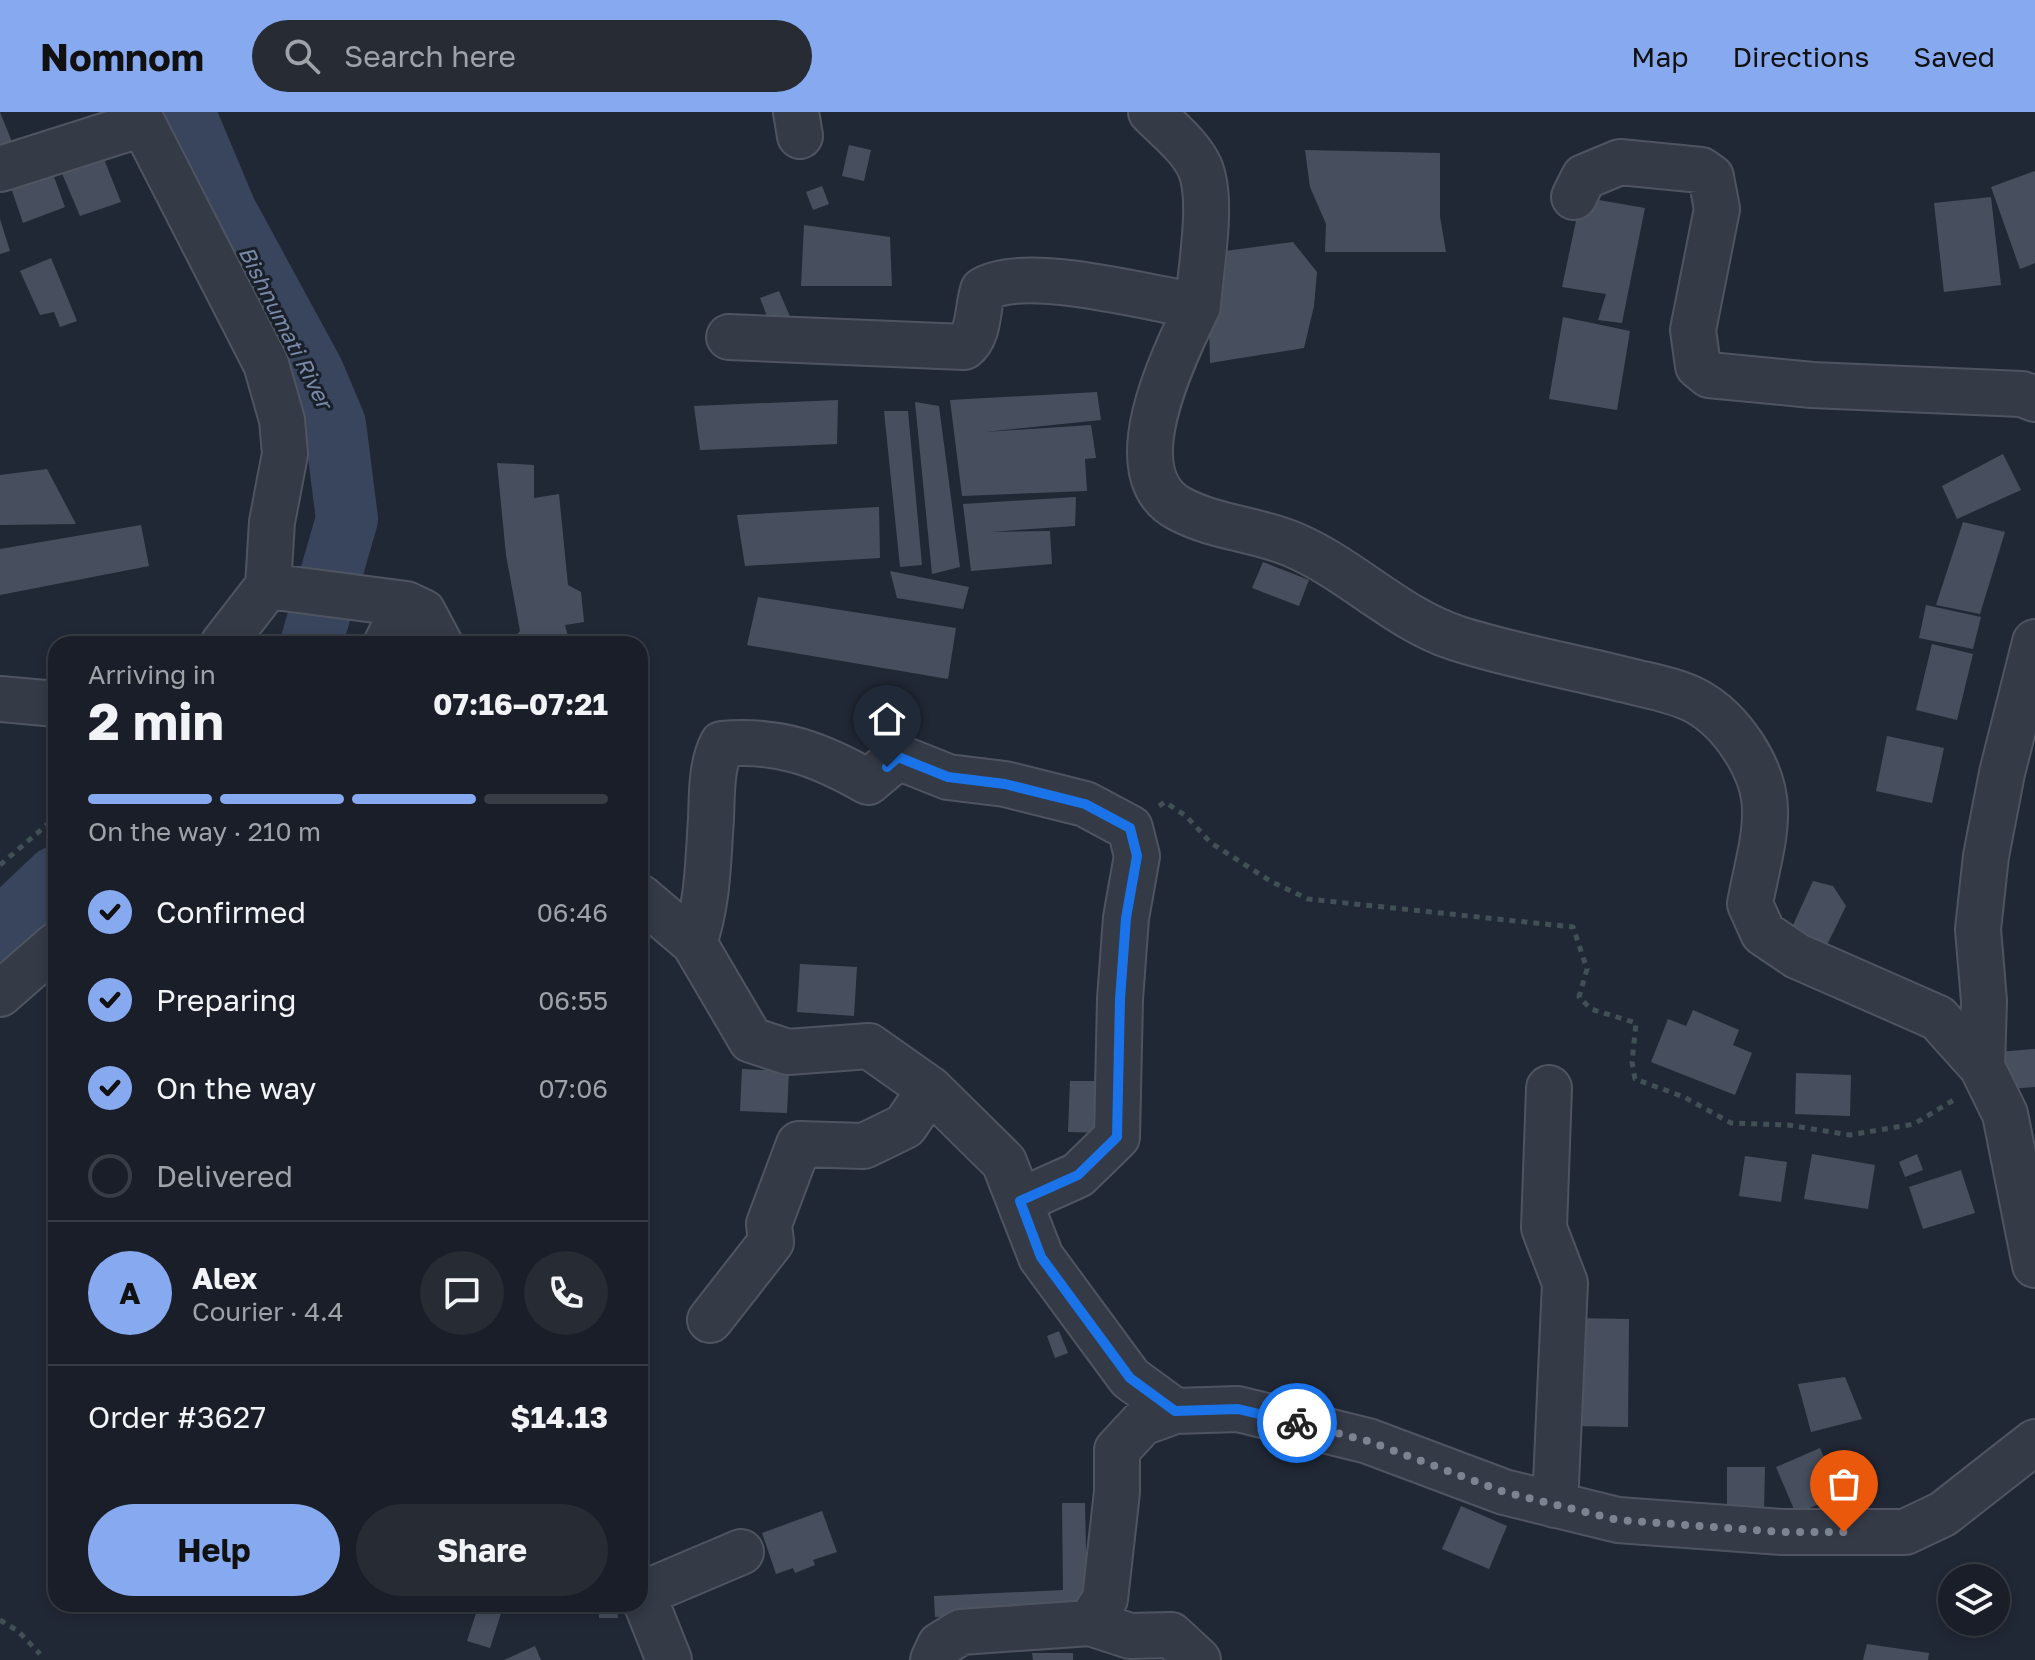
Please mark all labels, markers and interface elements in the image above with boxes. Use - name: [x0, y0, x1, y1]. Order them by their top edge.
- search box: [252, 20, 812, 92]
- text: Nomnom: [40, 34, 204, 79]
- icon: search: [280, 34, 324, 78]
- text: Search here: [344, 38, 516, 74]
- text: Map: [1631, 40, 1688, 73]
- text: Directions: [1732, 40, 1869, 73]
- text: Saved: [1913, 40, 1995, 73]
- water label: Bishnumati River: [233, 241, 340, 416]
- text: Arriving in: [88, 659, 216, 690]
- pin: [853, 685, 921, 767]
- text: 07:16–07:21: [433, 686, 608, 722]
- text: 2 min: [88, 689, 224, 751]
- icon: home: [865, 697, 909, 741]
- text: On the way · 210 m: [88, 816, 321, 847]
- icon: check: [88, 890, 132, 934]
- text: Confirmed: [156, 894, 306, 930]
- text: 06:46: [537, 897, 608, 928]
- icon: check: [88, 978, 132, 1022]
- text: Preparing: [156, 982, 297, 1018]
- text: 06:55: [538, 985, 608, 1016]
- icon: check: [88, 1066, 132, 1110]
- text: On the way: [156, 1070, 316, 1106]
- text: 07:06: [538, 1073, 608, 1104]
- text: Delivered: [156, 1158, 293, 1194]
- button: chat: [420, 1251, 504, 1335]
- button: phone: [524, 1251, 608, 1335]
- text: Alex: [192, 1260, 257, 1296]
- text: A: [119, 1275, 141, 1311]
- text: Courier · 4.4: [192, 1296, 344, 1327]
- courier: [1257, 1383, 1337, 1463]
- text: Order #3627: [88, 1399, 266, 1435]
- text: $14.13: [510, 1399, 608, 1435]
- icon: bike: [1275, 1401, 1319, 1445]
- pin: [1810, 1450, 1878, 1532]
- icon: bag: [1822, 1462, 1866, 1506]
- button: Help: [88, 1504, 340, 1596]
- button: Share: [356, 1504, 608, 1596]
- map controls: [1938, 1564, 2010, 1636]
- button: layers: [1938, 1564, 2010, 1636]

